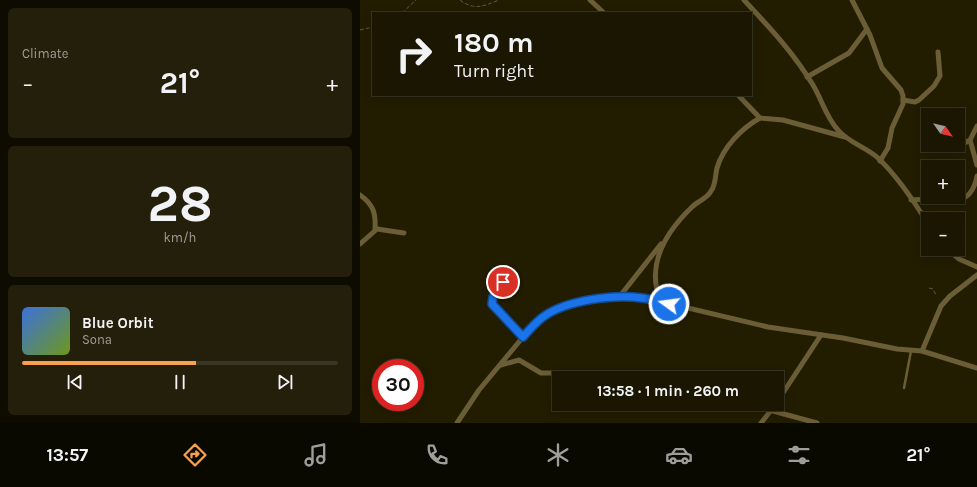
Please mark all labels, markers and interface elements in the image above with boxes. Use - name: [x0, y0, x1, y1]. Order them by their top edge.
- text: 180 m: [454, 26, 533, 59]
- icon: right: [388, 28, 440, 80]
- text: Climate: [22, 46, 68, 61]
- text: Turn right: [454, 60, 534, 82]
- text: 21°: [160, 65, 200, 101]
- text: −: [22, 71, 34, 97]
- text: +: [326, 71, 338, 97]
- north arrow: [921, 108, 965, 152]
- map controls: [921, 108, 965, 256]
- button: +: [921, 160, 965, 204]
- text: 28: [147, 173, 213, 234]
- button: −: [921, 212, 965, 256]
- text: km/h: [164, 230, 196, 245]
- pin: [486, 265, 520, 299]
- icon: arrive: [492, 271, 514, 293]
- position arrow: [648, 283, 690, 325]
- text: Blue Orbit: [82, 314, 154, 332]
- text: Sona: [82, 332, 112, 347]
- speed limit sign: 30: [372, 359, 424, 411]
- icon: previous: [64, 371, 86, 393]
- icon: pause: [169, 371, 191, 393]
- icon: next: [274, 371, 296, 393]
- text: 13:58 · 1 min · 260 m: [597, 382, 739, 400]
- icon: directions: [181, 441, 209, 469]
- icon: music: [302, 441, 330, 469]
- icon: phone: [423, 441, 451, 469]
- icon: climate: [544, 441, 572, 469]
- icon: car: [665, 441, 693, 469]
- icon: filters: [785, 441, 813, 469]
- text: 13:57: [46, 444, 88, 466]
- text: 21°: [906, 444, 931, 466]

